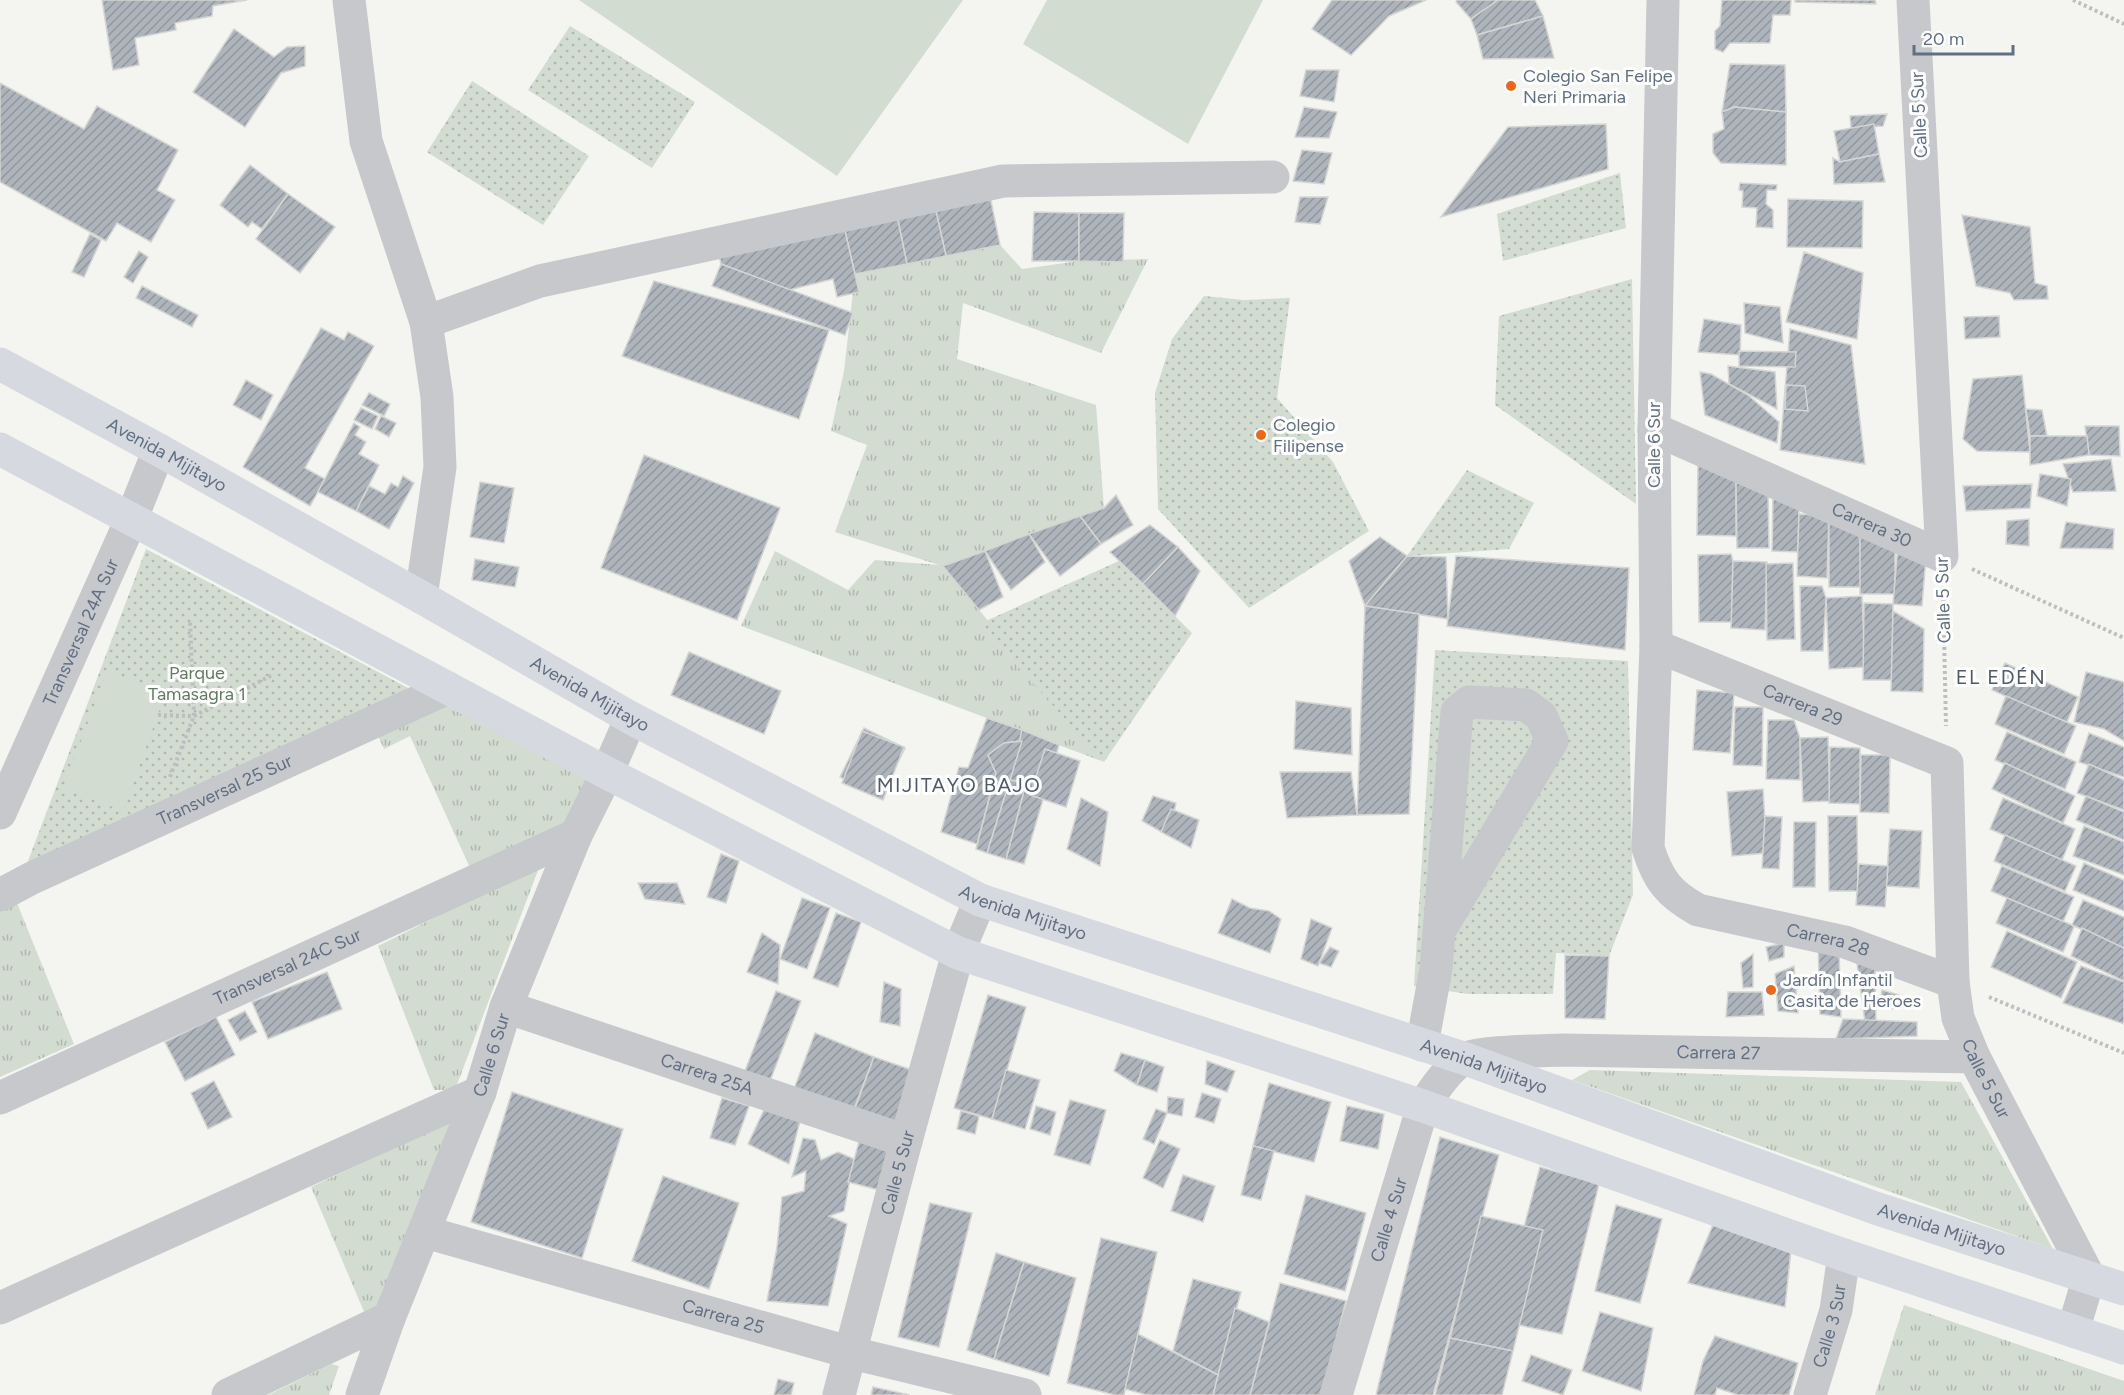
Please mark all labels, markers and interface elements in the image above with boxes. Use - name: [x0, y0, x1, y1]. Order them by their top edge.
- scale bar: [1914, 18, 2013, 56]
- text: 20 m: [1923, 28, 1964, 50]
- place label: Colegio San Felipe Neri Primaria: [1523, 65, 1673, 108]
- street label: Calle 5 Sur: [1906, 71, 1932, 159]
- marker: Colegio San Felipe Neri Primaria: [1504, 79, 1518, 93]
- street label: Calle 6 Sur: [1643, 402, 1665, 488]
- street label: Avenida Mijitayo: [103, 413, 231, 497]
- place label: Colegio Filipense: [1273, 414, 1344, 457]
- marker: Colegio Filipense: [1254, 428, 1268, 442]
- street label: Carrera 30: [1828, 498, 1915, 552]
- street label: Transversal 24A Sur: [38, 555, 123, 709]
- street label: Calle 5 Sur: [1931, 556, 1955, 644]
- street label: Avenida Mijitayo: [527, 651, 653, 737]
- park label: Parque Tamasagra 1: [148, 662, 246, 705]
- district label: EL EDÉN: [1956, 665, 2046, 689]
- street label: Carrera 29: [1759, 679, 1846, 731]
- street label: Transversal 25 Sur: [154, 750, 296, 830]
- district label: MIJITAYO BAJO: [877, 773, 1041, 797]
- street label: Avenida Mijitayo: [956, 880, 1089, 945]
- street label: Carrera 28: [1785, 919, 1873, 961]
- street label: Transversal 24C Sur: [210, 924, 365, 1010]
- place label: Jardín Infantil Casita de Heroes: [1783, 969, 1921, 1012]
- marker: Jardín Infantil Casita de Heroes: [1764, 983, 1778, 997]
- street label: Calle 6 Sur: [468, 1010, 514, 1099]
- street label: Avenida Mijitayo: [1418, 1034, 1551, 1099]
- street label: Calle 5 Sur: [1957, 1036, 2015, 1122]
- street label: Carrera 27: [1676, 1041, 1761, 1064]
- street label: Carrera 25A: [658, 1049, 756, 1100]
- street label: Calle 5 Sur: [876, 1128, 919, 1217]
- street label: Calle 4 Sur: [1366, 1175, 1412, 1265]
- street label: Avenida Mijitayo: [1875, 1199, 2009, 1261]
- street label: Calle 3 Sur: [1808, 1283, 1851, 1370]
- street label: Carrera 25: [680, 1294, 767, 1339]

